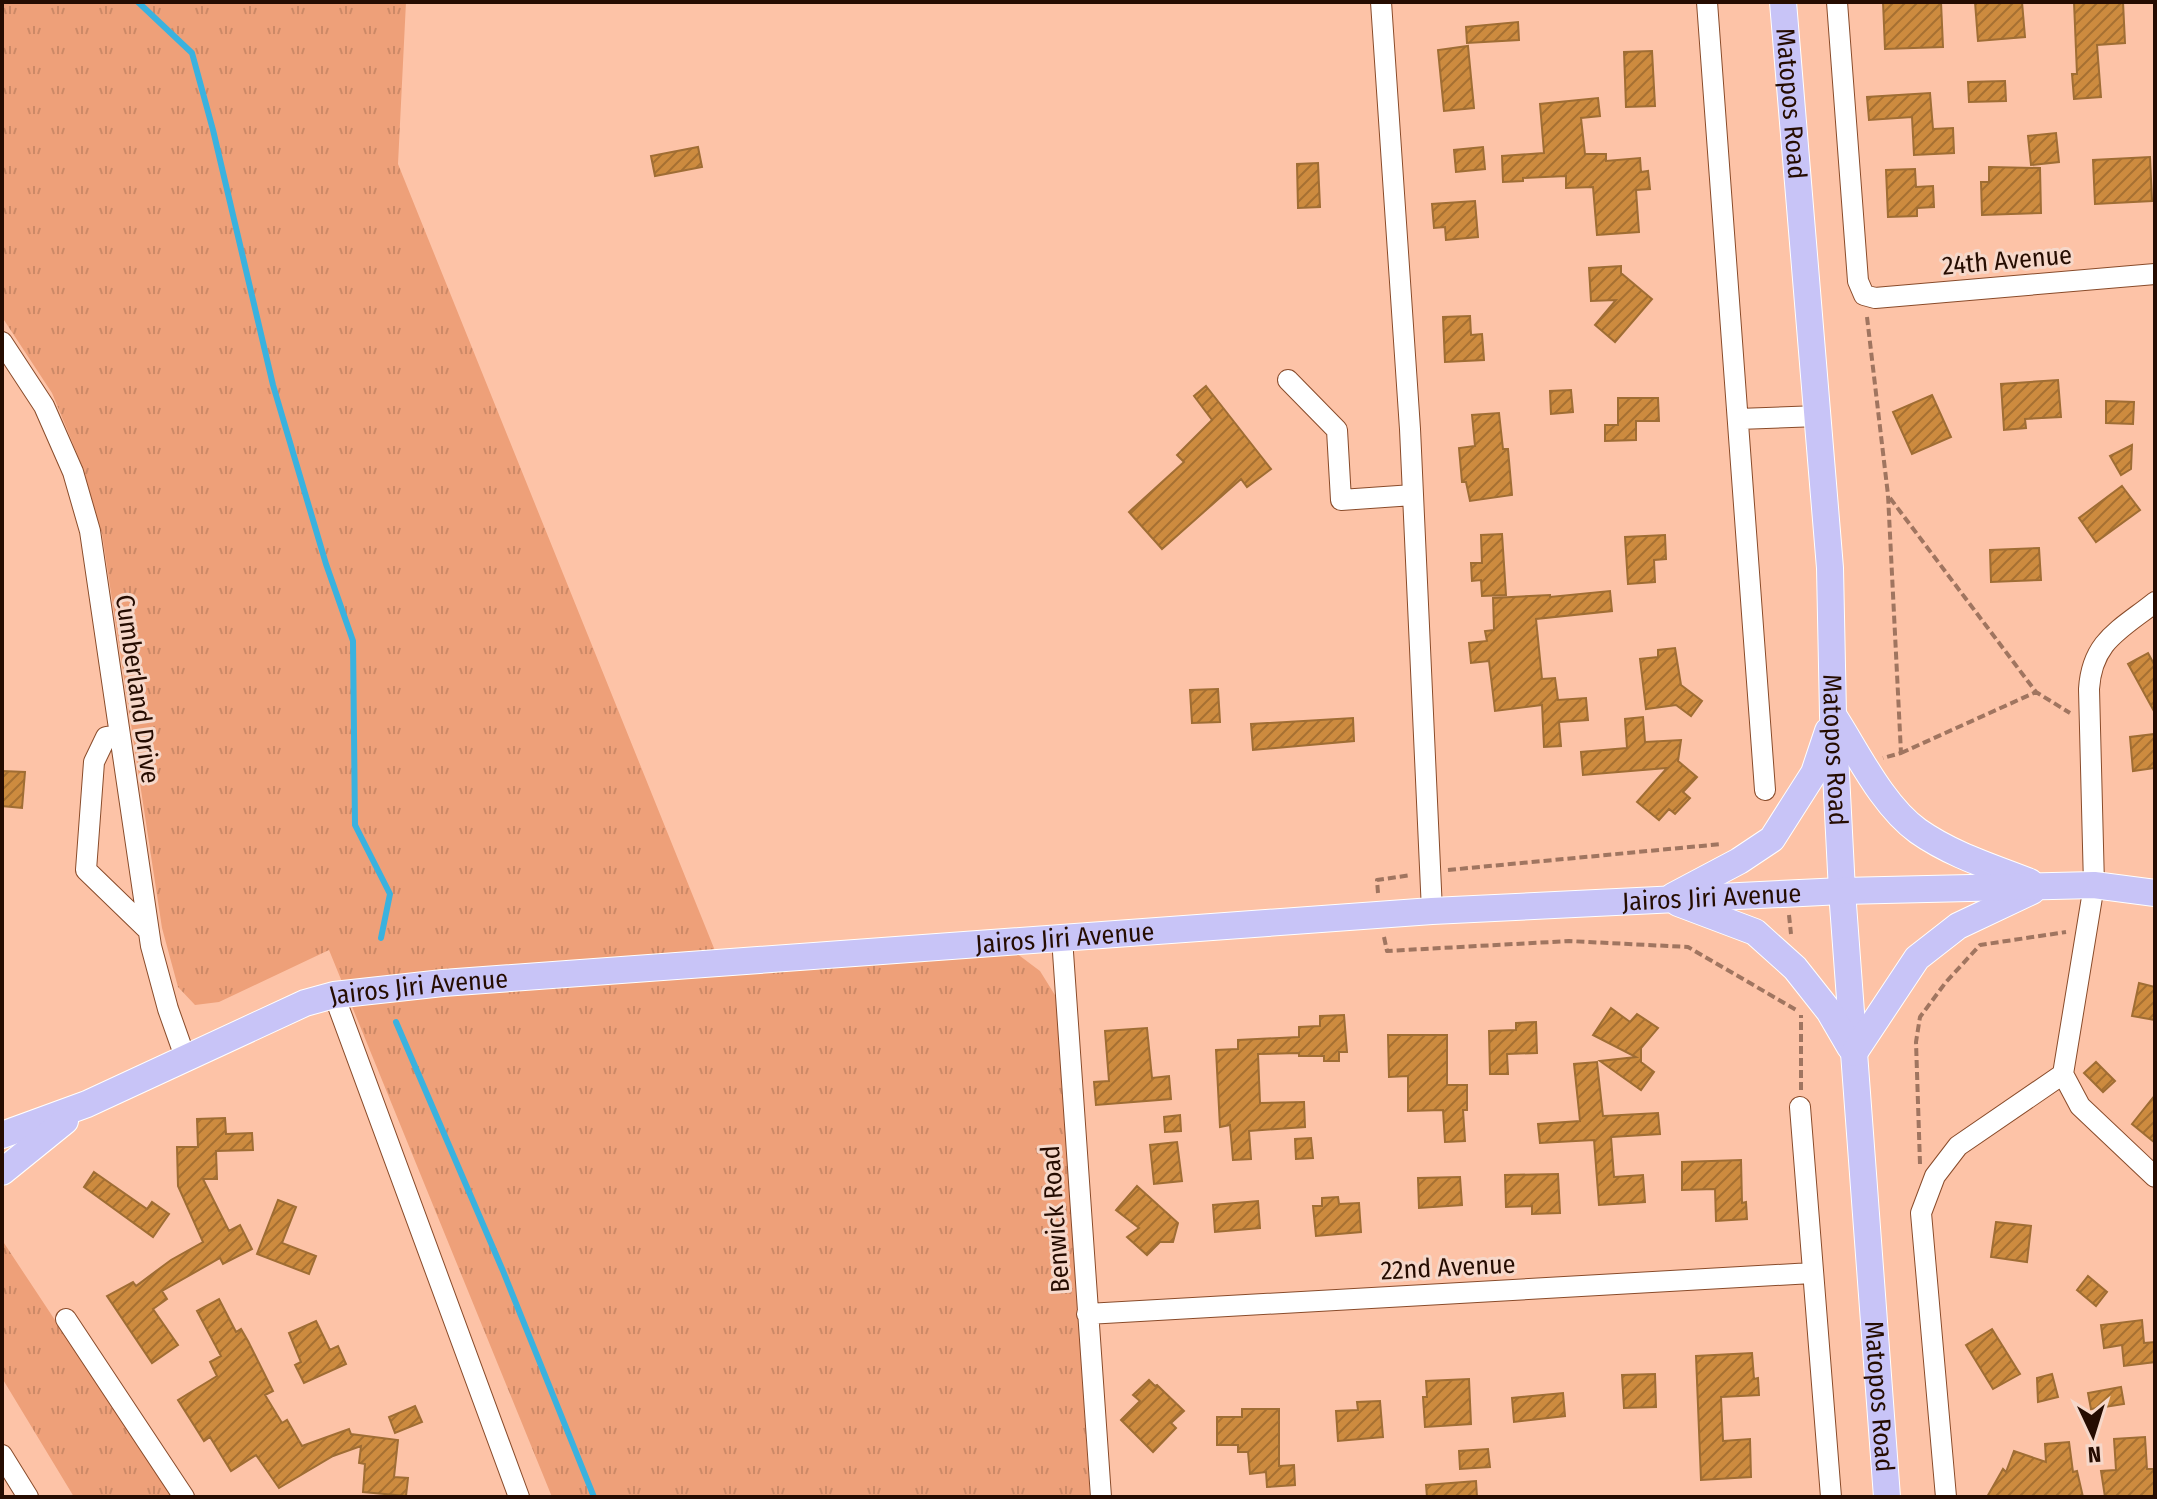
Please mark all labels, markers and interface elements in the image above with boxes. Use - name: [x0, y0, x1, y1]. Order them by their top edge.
- street label: Matopos Road: [1769, 27, 1813, 181]
- street label: 24th Avenue: [1941, 239, 2073, 282]
- street label: Cumberland Drive: [109, 593, 166, 785]
- street label: Matopos Road: [1816, 674, 1854, 827]
- street label: Jairos Jiri Avenue: [1621, 878, 1802, 918]
- street label: Jairos Jiri Avenue: [974, 916, 1155, 960]
- street label: Jairos Jiri Avenue: [326, 963, 509, 1012]
- street label: Benwick Road: [1035, 1144, 1076, 1294]
- street label: 22nd Avenue: [1380, 1248, 1516, 1287]
- street label: Matopos Road: [1858, 1320, 1900, 1473]
- north arrow: [2053, 1395, 2133, 1475]
- text: N: [2087, 1441, 2102, 1468]

